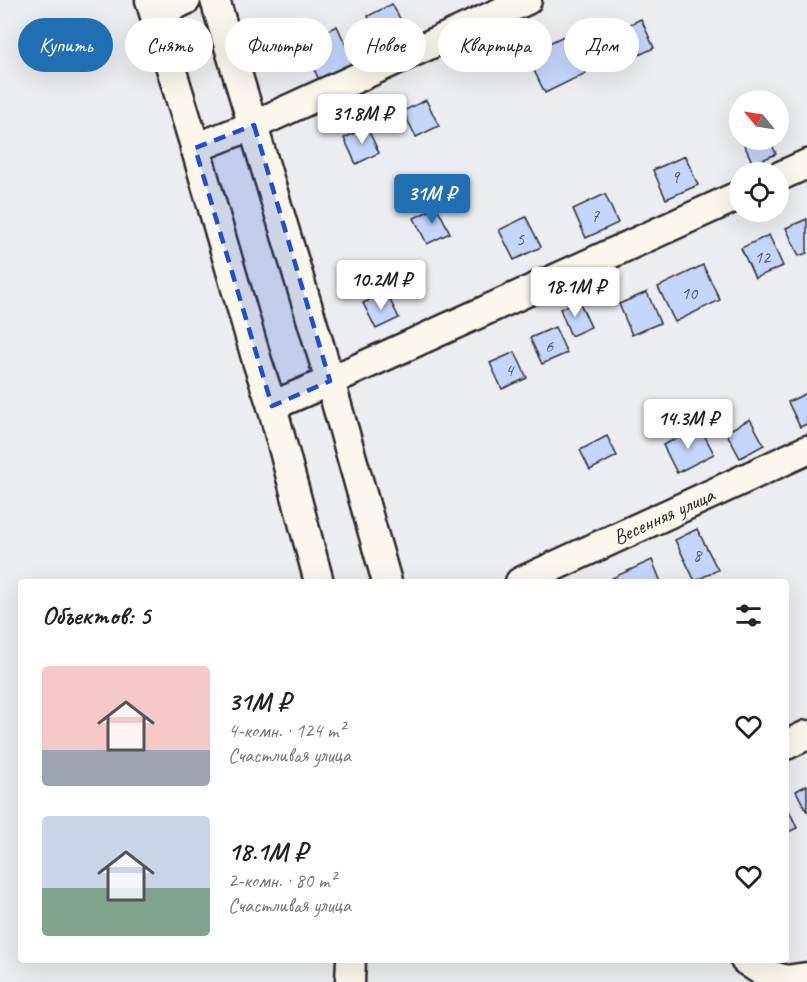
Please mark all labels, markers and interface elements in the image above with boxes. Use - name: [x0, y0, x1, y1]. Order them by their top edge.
- chip: Купить: [18, 18, 113, 72]
- chip: Снять: [125, 18, 213, 72]
- chip: Фильтры: [225, 18, 332, 72]
- chip: Новое: [344, 18, 426, 72]
- chip: Квартира: [438, 18, 552, 72]
- chip: Дом: [564, 18, 639, 72]
- north arrow: [729, 90, 789, 150]
- map controls: [729, 90, 789, 222]
- pin: 31.8M ₽: [307, 94, 417, 145]
- text: 31.8M ₽: [332, 101, 392, 126]
- button: locate: [729, 162, 789, 222]
- house number: 9: [671, 166, 681, 188]
- pin: 31M ₽: [390, 174, 474, 225]
- text: 31M ₽: [408, 181, 456, 206]
- house number: 7: [591, 205, 600, 227]
- house number: 5: [516, 228, 525, 250]
- house number: 12: [754, 246, 772, 268]
- pin: 10.2M ₽: [326, 260, 436, 311]
- text: 10.2M ₽: [351, 267, 411, 292]
- pin: 18.1M ₽: [520, 267, 630, 318]
- text: 18.1M ₽: [545, 274, 605, 299]
- house number: 10: [681, 282, 699, 304]
- house number: 6: [545, 335, 554, 357]
- house number: 4: [505, 359, 515, 381]
- pin: 14.3M ₽: [633, 399, 743, 450]
- text: 14.3M ₽: [658, 406, 718, 431]
- street label: Весенняя улица: [609, 481, 720, 550]
- house number: 8: [693, 544, 703, 566]
- text: Объектов: 5: [42, 599, 150, 632]
- icon: filters: [732, 599, 765, 632]
- text: 31M ₽: [228, 685, 290, 718]
- icon: home: [90, 690, 162, 762]
- icon: heart: [732, 710, 765, 743]
- text: 4-комн. · 124 m²: [228, 718, 345, 743]
- text: Счастливая улица: [228, 743, 351, 768]
- text: 18.1M ₽: [228, 835, 307, 868]
- icon: home: [90, 840, 162, 912]
- icon: heart: [732, 860, 765, 893]
- text: 2-комн. · 80 m²: [228, 868, 336, 893]
- text: Счастливая улица: [228, 893, 351, 918]

